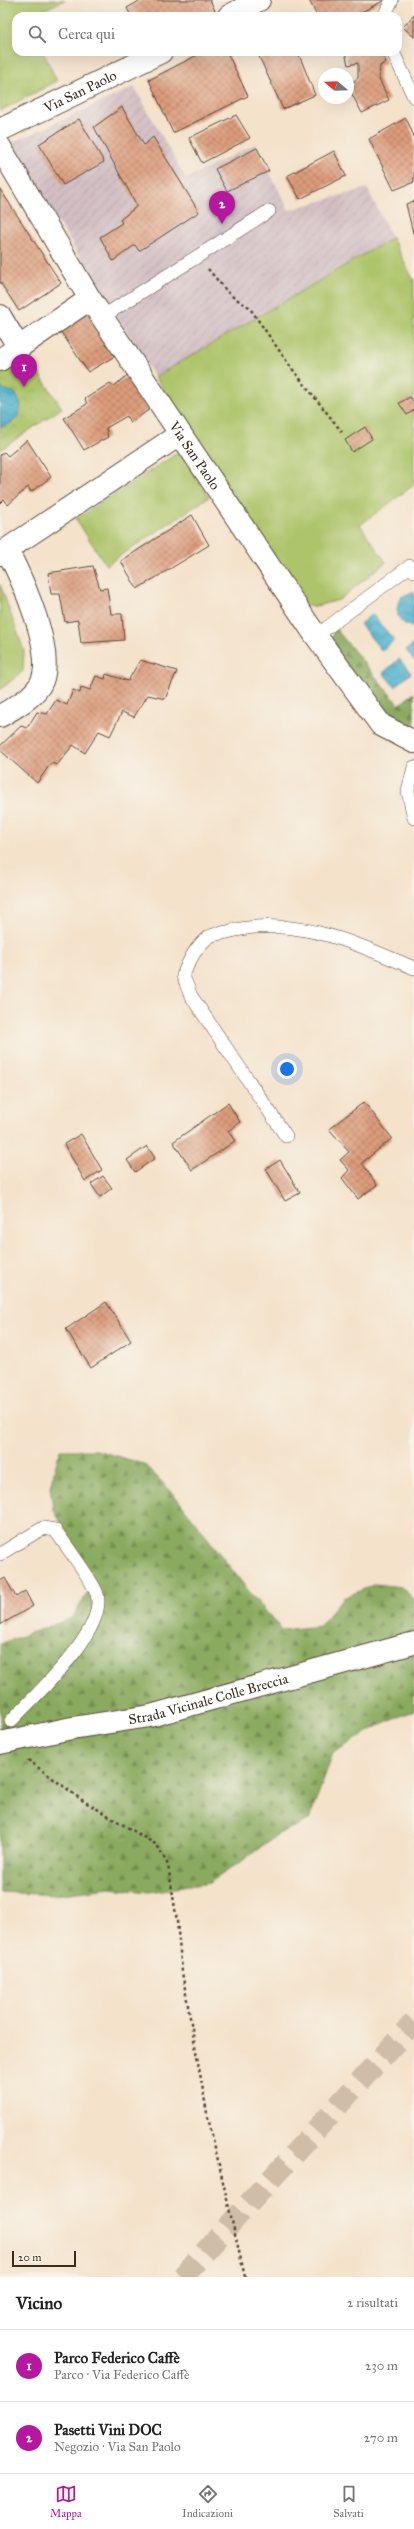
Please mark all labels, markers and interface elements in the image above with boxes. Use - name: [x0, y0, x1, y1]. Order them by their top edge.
- search box: [12, 12, 402, 56]
- icon: search: [26, 23, 48, 45]
- text: Cerca qui: [58, 25, 115, 43]
- street label: Via San Paolo: [40, 67, 119, 117]
- north arrow: [318, 68, 354, 104]
- pin: 2: [209, 191, 235, 224]
- pin: 1: [11, 354, 37, 387]
- street label: Via San Paolo: [165, 417, 224, 493]
- your location: [277, 1059, 297, 1079]
- street label: Strada Vicinale Colle Breccia: [127, 1670, 290, 1728]
- scale bar: [12, 2249, 76, 2268]
- text: 20 m: [18, 2251, 41, 2264]
- text: Vicino: [16, 2293, 62, 2314]
- text: 2 risultati: [347, 2295, 398, 2311]
- text: Parco Federico Caffè: [54, 2349, 180, 2367]
- text: 1: [26, 2358, 32, 2374]
- text: 230 m: [365, 2358, 398, 2374]
- text: Parco · Via Federico Caffè: [54, 2367, 189, 2383]
- text: Pasetti Vini DOC: [54, 2421, 162, 2439]
- text: 2: [26, 2430, 32, 2446]
- text: 270 m: [364, 2430, 398, 2446]
- text: Negozio · Via San Paolo: [54, 2439, 181, 2455]
- tab: Mappa: [50, 2483, 82, 2520]
- tab: Indicazioni: [182, 2483, 233, 2520]
- tab: Salvati: [333, 2483, 364, 2520]

